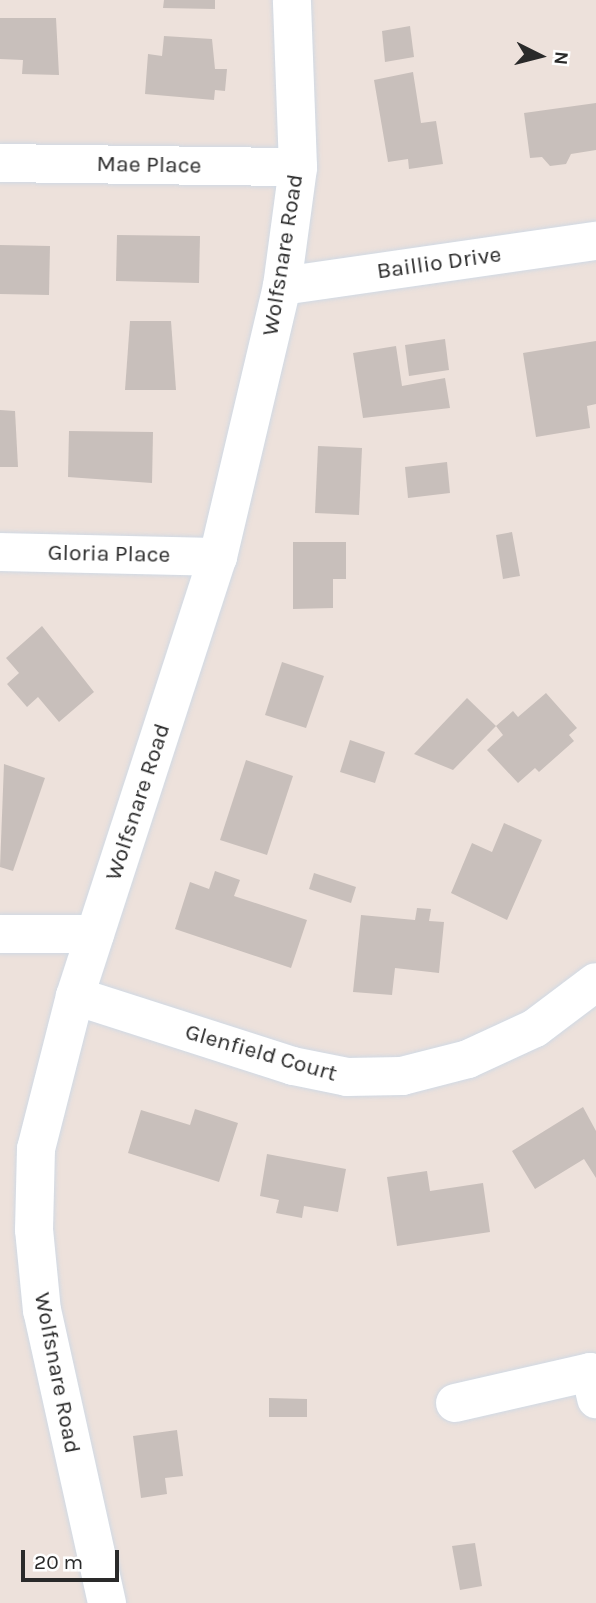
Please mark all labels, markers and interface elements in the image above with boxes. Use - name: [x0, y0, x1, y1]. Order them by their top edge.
- north arrow: [505, 21, 575, 91]
- text: N: [549, 50, 573, 66]
- street label: Mae Place: [96, 150, 202, 180]
- street label: Wolfsnare Road: [257, 172, 309, 338]
- street label: Baillio Drive: [375, 241, 503, 285]
- street label: Gloria Place: [47, 539, 171, 569]
- street label: Wolfsnare Road: [100, 720, 176, 884]
- street label: Glenfield Court: [182, 1018, 340, 1088]
- street label: Wolfsnare Road: [28, 1290, 86, 1456]
- scale bar: [24, 1536, 122, 1580]
- text: 20 m: [34, 1550, 83, 1574]

